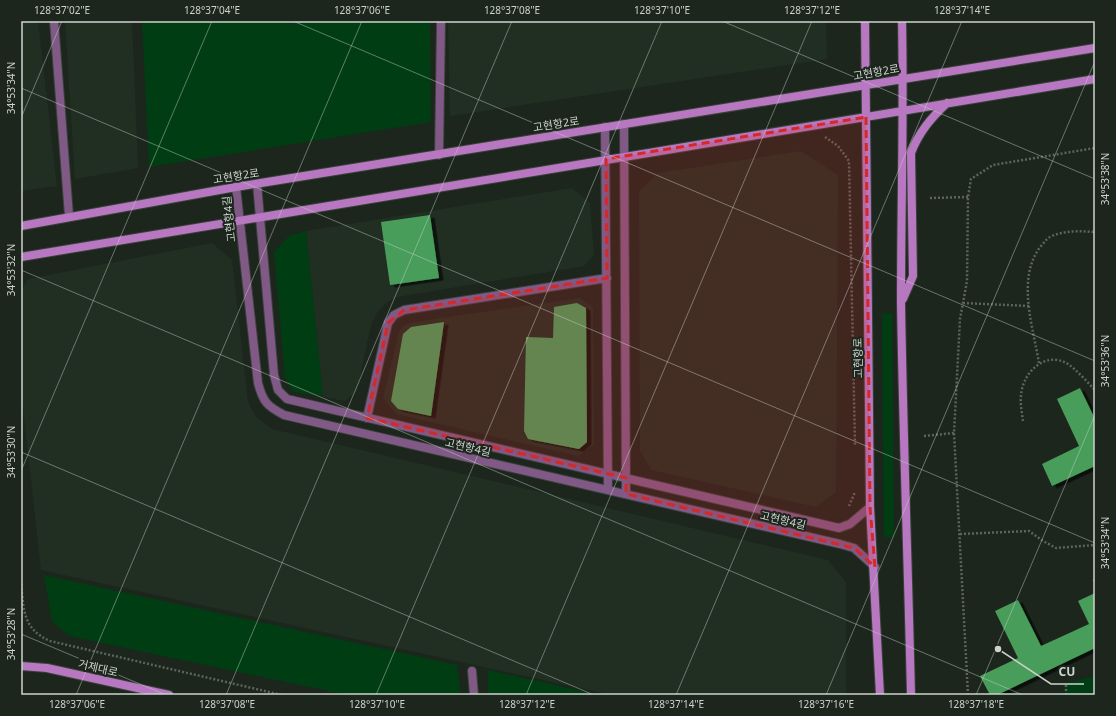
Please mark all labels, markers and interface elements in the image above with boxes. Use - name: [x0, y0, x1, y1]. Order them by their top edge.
- text: 128°37'02"E: [34, 3, 90, 17]
- text: 128°37'04"E: [184, 3, 240, 17]
- text: 128°37'06"E: [334, 3, 390, 17]
- text: 128°37'08"E: [484, 3, 540, 17]
- text: 128°37'10"E: [634, 3, 690, 17]
- text: 128°37'12"E: [784, 3, 840, 17]
- text: 128°37'14"E: [934, 3, 990, 17]
- street label: 고현항2로: [852, 60, 900, 83]
- text: 34°53'34"N: [4, 62, 18, 114]
- street label: 고현항2로: [532, 112, 580, 135]
- text: 34°53'38"N: [1098, 153, 1112, 205]
- street label: 고현항2로: [212, 164, 260, 187]
- street label: 고현항4길: [219, 195, 238, 243]
- text: 34°53'32"N: [4, 244, 18, 296]
- text: 34°53'36"N: [1098, 335, 1112, 387]
- street label: 고현항로: [850, 338, 865, 378]
- text: 34°53'30"N: [4, 426, 18, 478]
- street label: 고현항4길: [444, 434, 493, 459]
- street label: 고현항4길: [759, 507, 808, 532]
- text: 34°53'34"N: [1098, 517, 1112, 569]
- text: 34°53'28"N: [4, 608, 18, 660]
- street label: 거제대로: [77, 656, 120, 679]
- callout: CU: [1051, 660, 1084, 684]
- text: CU: [1059, 663, 1075, 680]
- text: 128°37'06"E: [49, 697, 105, 711]
- text: 128°37'08"E: [199, 697, 255, 711]
- text: 128°37'10"E: [349, 697, 405, 711]
- text: 128°37'12"E: [499, 697, 555, 711]
- text: 128°37'14"E: [648, 697, 704, 711]
- text: 128°37'16"E: [798, 697, 854, 711]
- text: 128°37'18"E: [948, 697, 1004, 711]

